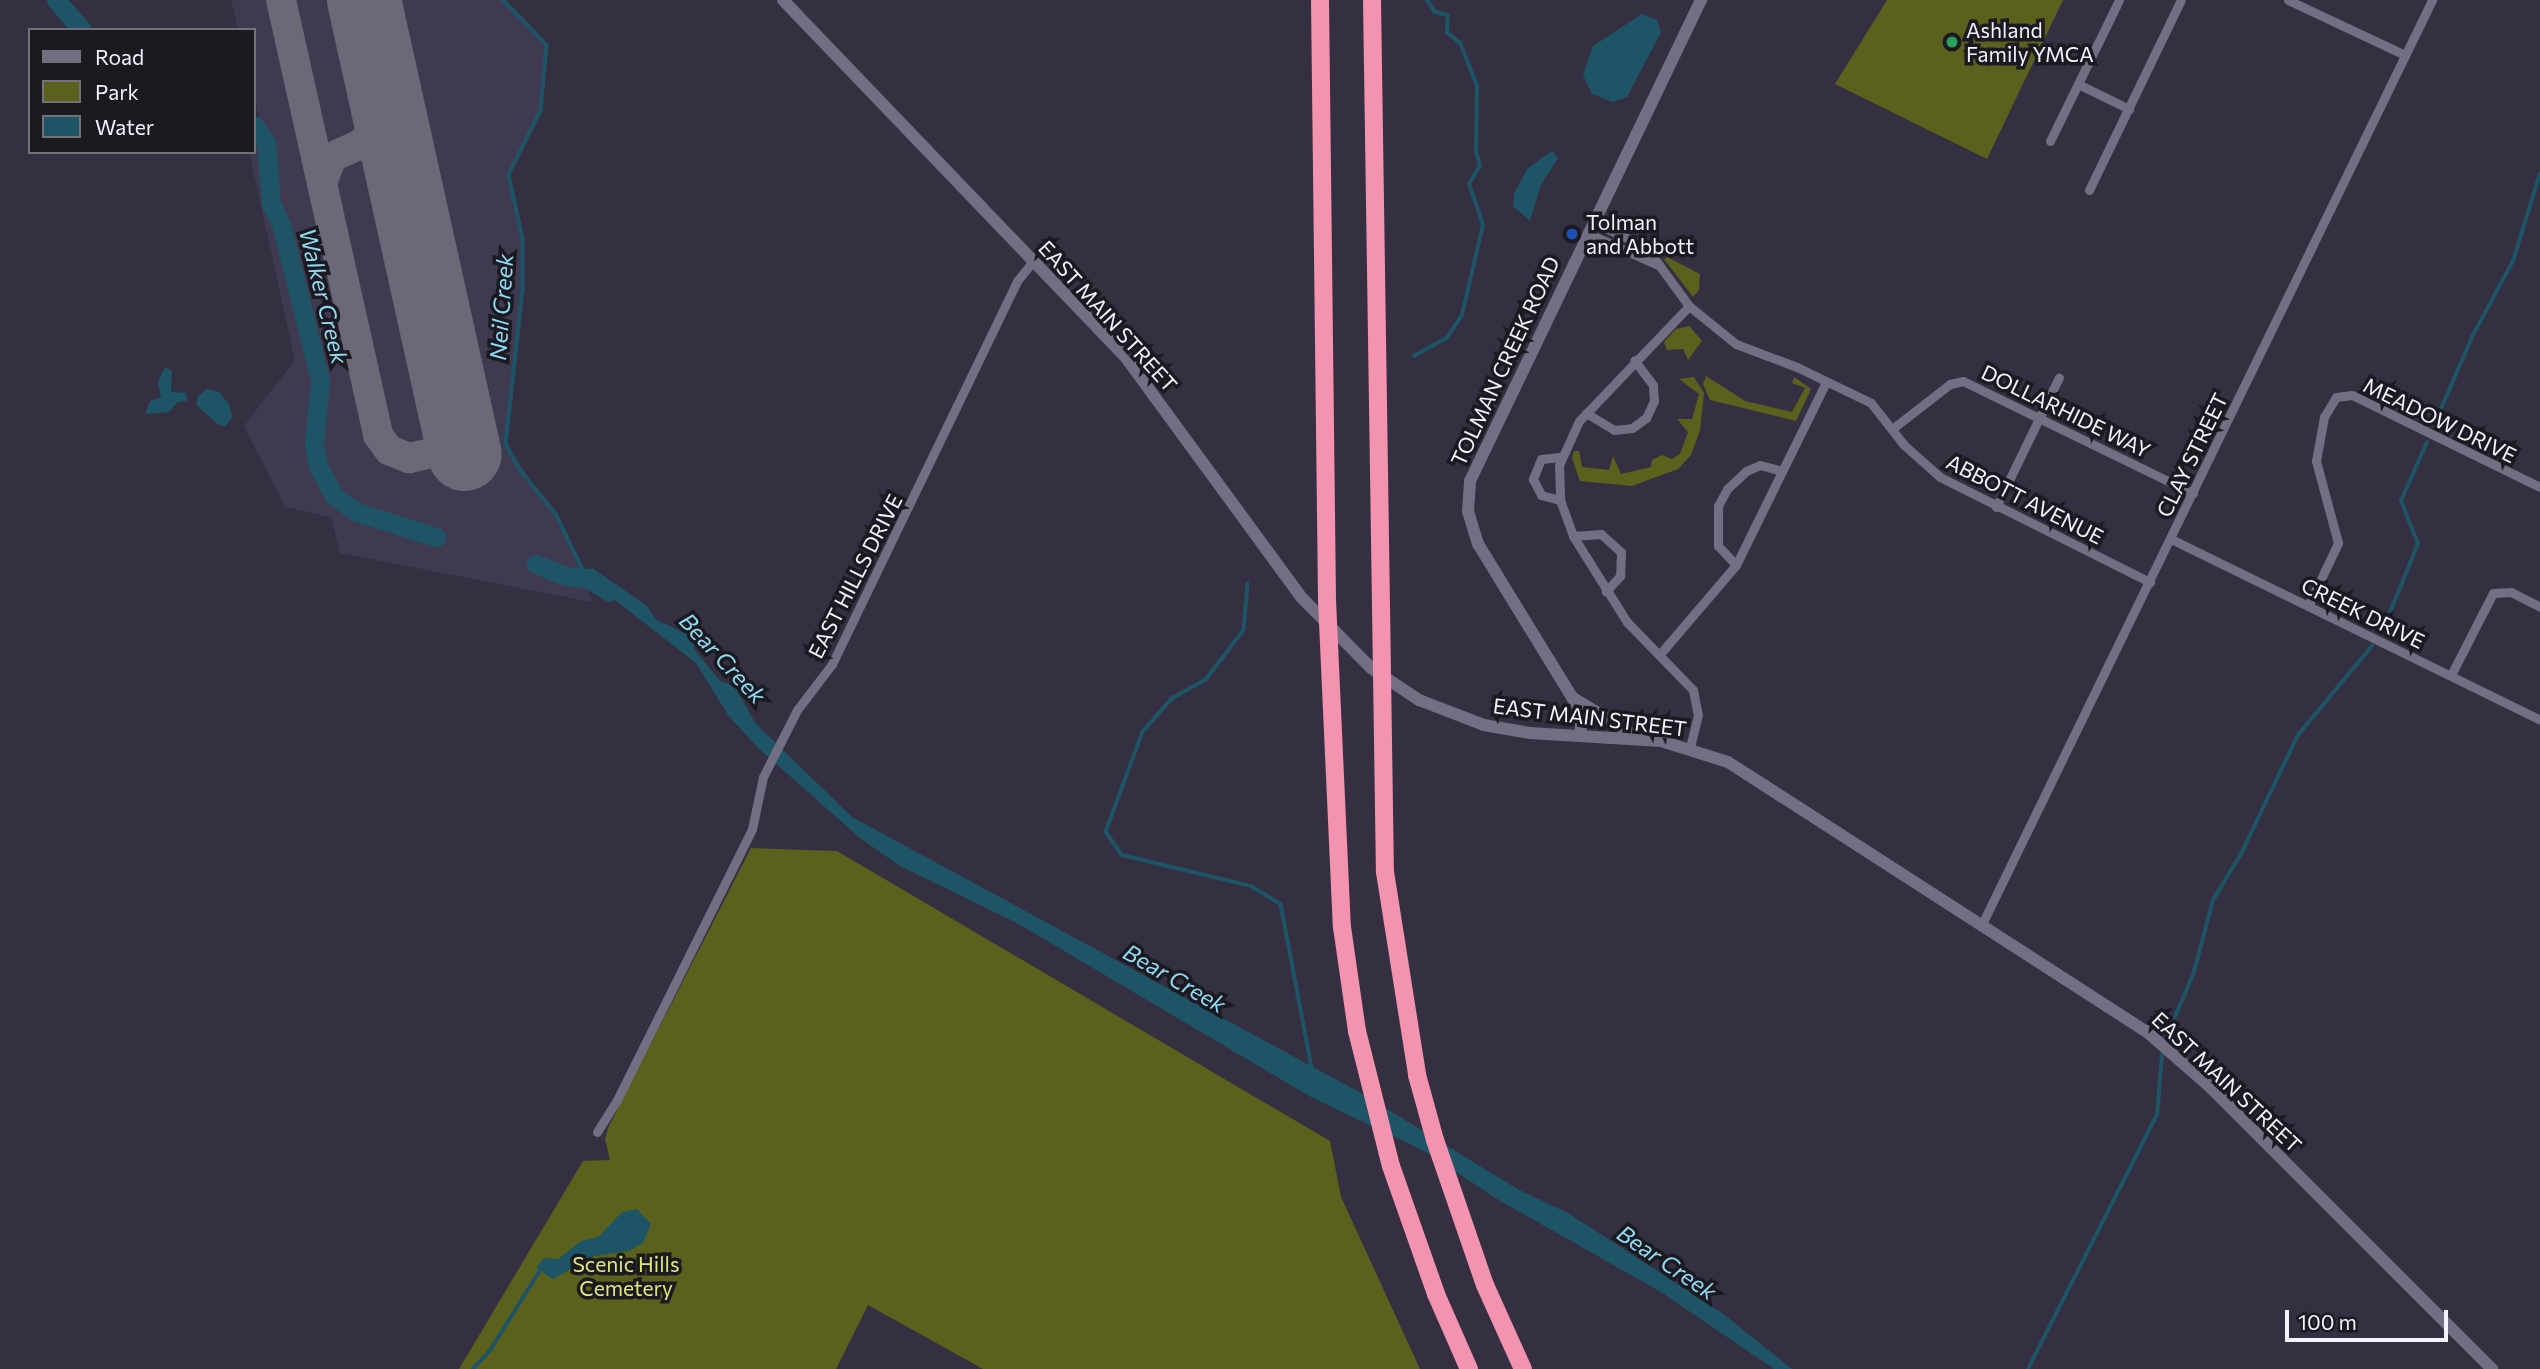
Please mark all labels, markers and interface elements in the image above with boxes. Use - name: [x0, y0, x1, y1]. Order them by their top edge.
- place label: Ashland Family YMCA: [1966, 17, 2094, 67]
- legend: [28, 28, 256, 154]
- marker: Ashland Family YMCA: [1944, 34, 1960, 50]
- text: Road: [95, 44, 144, 69]
- text: Park: [95, 79, 139, 104]
- text: Water: [95, 114, 154, 139]
- place label: Tolman and Abbott: [1586, 209, 1694, 259]
- water label: Walker Creek: [294, 225, 354, 367]
- marker: Tolman and Abbott: [1564, 226, 1580, 242]
- street label: EAST MAIN STREET: [1033, 235, 1183, 397]
- street label: TOLMAN CREEK ROAD: [1445, 252, 1565, 470]
- water label: Neil Creek: [484, 253, 518, 361]
- street label: DOLLARHIDE WAY: [1977, 359, 2155, 463]
- street label: MEADOW DRIVE: [2359, 372, 2521, 468]
- street label: CLAY STREET: [2151, 389, 2233, 521]
- street label: ABBOTT AVENUE: [1942, 449, 2108, 549]
- street label: EAST HILLS DRIVE: [803, 490, 907, 662]
- street label: CREEK DRIVE: [2297, 572, 2429, 654]
- water label: Bear Creek: [674, 607, 772, 709]
- street label: EAST MAIN STREET: [1492, 693, 1688, 741]
- water label: Bear Creek: [1119, 938, 1231, 1018]
- street label: EAST MAIN STREET: [2147, 1006, 2307, 1158]
- water label: Bear Creek: [1612, 1219, 1722, 1305]
- park label: Scenic Hills Cemetery: [573, 1251, 679, 1301]
- scale bar: [2288, 1296, 2451, 1340]
- text: 100 m: [2298, 1309, 2357, 1334]

